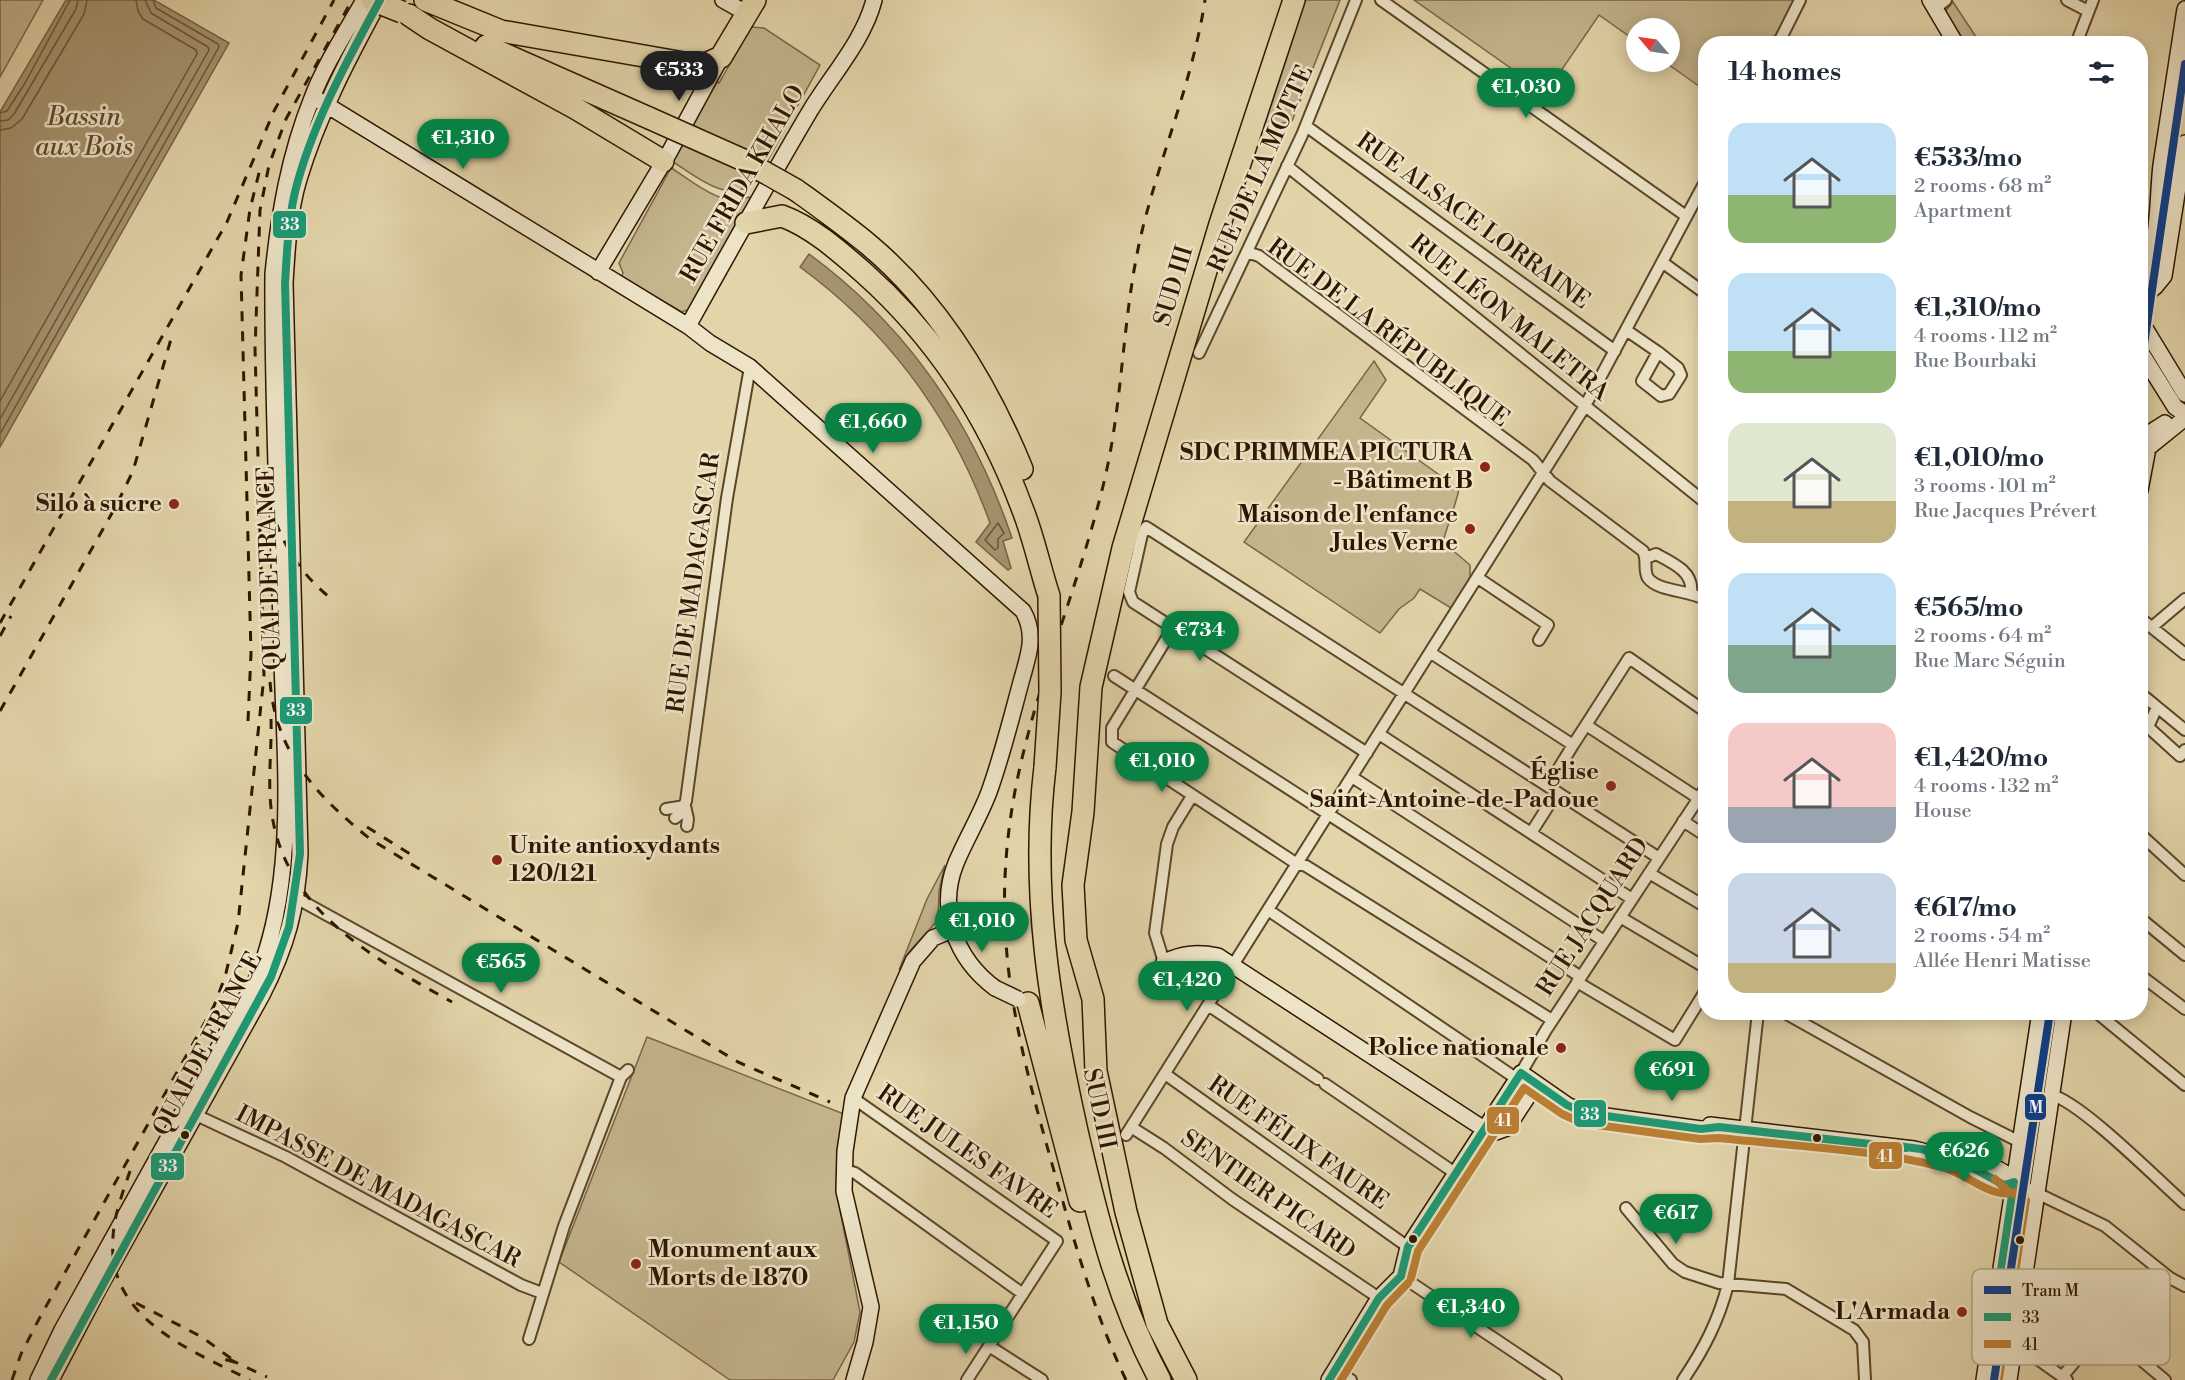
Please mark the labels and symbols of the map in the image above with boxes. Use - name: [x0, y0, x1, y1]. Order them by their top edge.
- north arrow: [1626, 18, 1680, 72]
- pin: €533: [643, 51, 715, 102]
- street label: RUE DE LA MOTTE: [1202, 61, 1320, 277]
- pin: €1,030: [1477, 68, 1575, 119]
- street label: RUE FRIDA KHALO: [674, 80, 812, 288]
- water label: Bassin aux Bois: [35, 101, 133, 163]
- pin: €1,310: [414, 119, 512, 170]
- street label: RUE ALSACE LORRAINE: [1350, 126, 1596, 316]
- line badge: 33: [272, 210, 307, 239]
- text: 33: [280, 215, 300, 235]
- street label: RUE LÉON MALETRA: [1403, 227, 1616, 408]
- street label: RUE DE LA RÉPUBLIQUE: [1261, 231, 1515, 434]
- street label: SUD III: [1148, 242, 1200, 330]
- pin: €1,660: [824, 403, 922, 454]
- place label: SDC PRIMMEA PICTURA - Bâtiment B: [1180, 438, 1474, 496]
- street label: RUE DE MADAGASCAR: [661, 449, 727, 715]
- marker: SDC PRIMMEA PICTURA - Bâtiment B: [1478, 460, 1492, 474]
- street label: QUAI DE FRANCE: [251, 465, 289, 671]
- place label: Silo à sucre: [36, 489, 162, 519]
- marker: Silo à sucre: [167, 497, 181, 511]
- place label: Maison de l'enfance Jules Verne: [1237, 500, 1458, 558]
- marker: Maison de l'enfance Jules Verne: [1463, 522, 1477, 536]
- pin: €734: [1164, 611, 1236, 662]
- line badge: 33: [279, 696, 313, 725]
- text: 33: [286, 701, 306, 721]
- pin: €1,010: [1113, 742, 1211, 793]
- place label: Église Saint-Antoine-de-Padoue: [1310, 755, 1599, 815]
- marker: Église Saint-Antoine-de-Padoue: [1604, 779, 1618, 793]
- place label: Unite antioxydants 120/121: [509, 831, 720, 889]
- street label: RUE JACQUARD: [1530, 832, 1656, 1002]
- marker: Unite antioxydants 120/121: [490, 853, 504, 867]
- pin: €1,010: [933, 902, 1031, 953]
- pin: €565: [465, 943, 537, 994]
- street label: QUAI DE FRANCE: [147, 947, 269, 1141]
- pin: €1,420: [1138, 961, 1236, 1012]
- place label: Police nationale: [1368, 1033, 1549, 1063]
- marker: Police nationale: [1554, 1041, 1568, 1055]
- pin: €691: [1636, 1051, 1708, 1102]
- street label: SUD III: [1076, 1066, 1122, 1152]
- street label: RUE FÉLIX FAURE: [1202, 1069, 1395, 1217]
- street label: RUE JULES FAVRE: [871, 1079, 1063, 1225]
- line badge: M: [2024, 1093, 2047, 1121]
- text: M: [2029, 1098, 2044, 1118]
- street label: IMPASSE DE MADAGASCAR: [231, 1099, 527, 1276]
- line badge: 33: [1573, 1099, 1607, 1128]
- text: 33: [1580, 1105, 1600, 1125]
- line badge: 41: [1486, 1106, 1520, 1135]
- text: 41: [1494, 1111, 1512, 1131]
- street label: SENTIER PICARD: [1175, 1123, 1361, 1267]
- unlabelled marker: [179, 1129, 191, 1141]
- unlabelled marker: [1811, 1132, 1823, 1144]
- pin: €626: [1928, 1132, 2000, 1183]
- line badge: 41: [1868, 1141, 1903, 1170]
- text: 41: [1876, 1147, 1894, 1167]
- line badge: 33: [150, 1152, 185, 1181]
- text: 33: [158, 1157, 178, 1177]
- pin: €617: [1640, 1194, 1712, 1245]
- unlabelled marker: [1407, 1233, 1419, 1245]
- unlabelled marker: [2014, 1234, 2026, 1246]
- place label: Monument aux Morts de 1870: [648, 1235, 817, 1293]
- marker: Monument aux Morts de 1870: [629, 1257, 643, 1271]
- legend: [1972, 1269, 2170, 1365]
- text: Tram M: [2022, 1281, 2079, 1301]
- pin: €1,340: [1422, 1288, 1520, 1339]
- place label: L'Armada: [1835, 1297, 1951, 1327]
- pin: €1,150: [917, 1304, 1015, 1355]
- marker: L'Armada: [1955, 1305, 1969, 1319]
- text: 33: [2022, 1308, 2040, 1328]
- text: 41: [2022, 1335, 2039, 1355]

